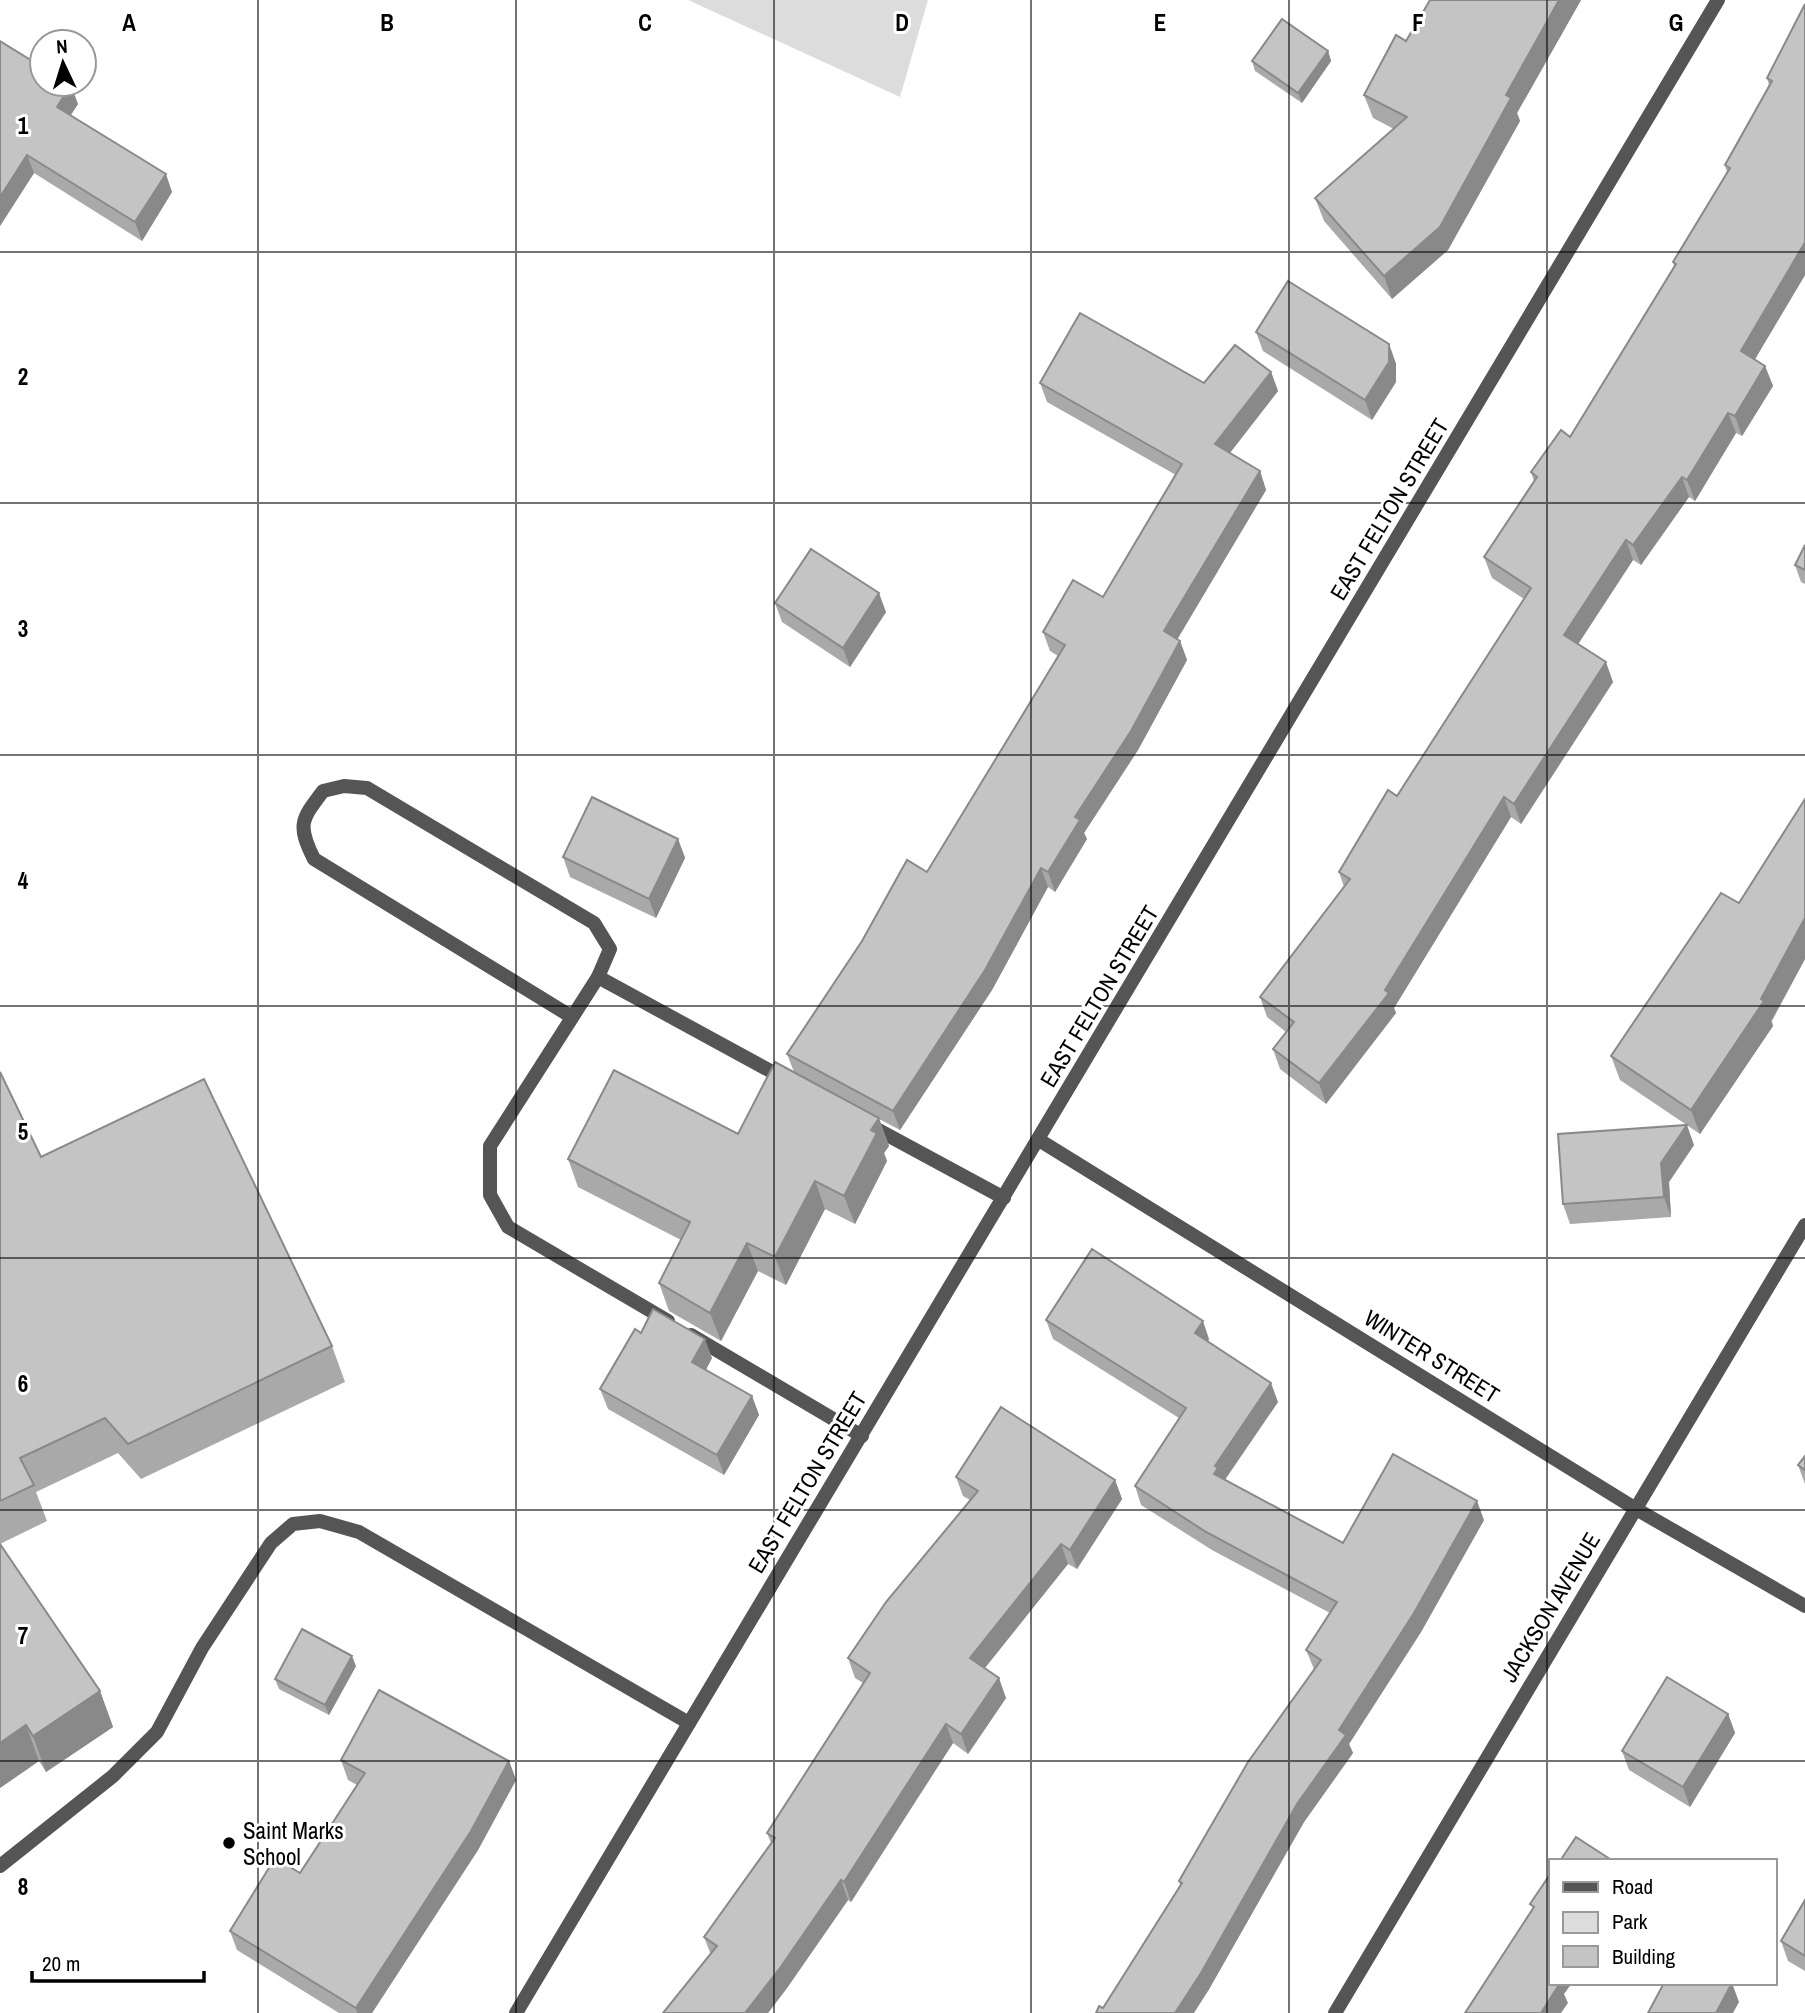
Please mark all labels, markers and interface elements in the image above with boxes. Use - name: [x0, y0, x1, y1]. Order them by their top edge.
- text: A: [122, 7, 136, 38]
- text: B: [380, 7, 394, 38]
- text: C: [638, 7, 652, 38]
- text: D: [895, 7, 909, 38]
- text: E: [1154, 7, 1166, 38]
- text: F: [1412, 7, 1424, 38]
- text: G: [1669, 7, 1683, 38]
- north arrow: [28, 28, 98, 98]
- text: N: [55, 33, 68, 59]
- text: 1: [18, 110, 29, 141]
- text: 2: [18, 361, 28, 392]
- street label: EAST FELTON STREET: [1323, 412, 1456, 606]
- text: 3: [18, 613, 28, 644]
- text: 4: [18, 865, 29, 896]
- street label: EAST FELTON STREET: [1033, 899, 1166, 1093]
- text: 5: [18, 1116, 28, 1147]
- street label: WINTER STREET: [1358, 1302, 1506, 1410]
- text: 6: [18, 1368, 28, 1399]
- street label: EAST FELTON STREET: [741, 1385, 874, 1579]
- street label: JACKSON AVENUE: [1493, 1526, 1607, 1688]
- text: 7: [18, 1620, 28, 1651]
- place label: Saint Marks School: [243, 1815, 344, 1872]
- marker: Saint Marks School: [221, 1835, 237, 1851]
- legend: [1549, 1859, 1777, 1985]
- text: 8: [18, 1871, 28, 1902]
- text: Road: [1612, 1872, 1653, 1901]
- text: Park: [1612, 1907, 1648, 1936]
- scale bar: [32, 1940, 203, 1984]
- text: Building: [1612, 1942, 1676, 1971]
- text: 20 m: [42, 1949, 80, 1978]

